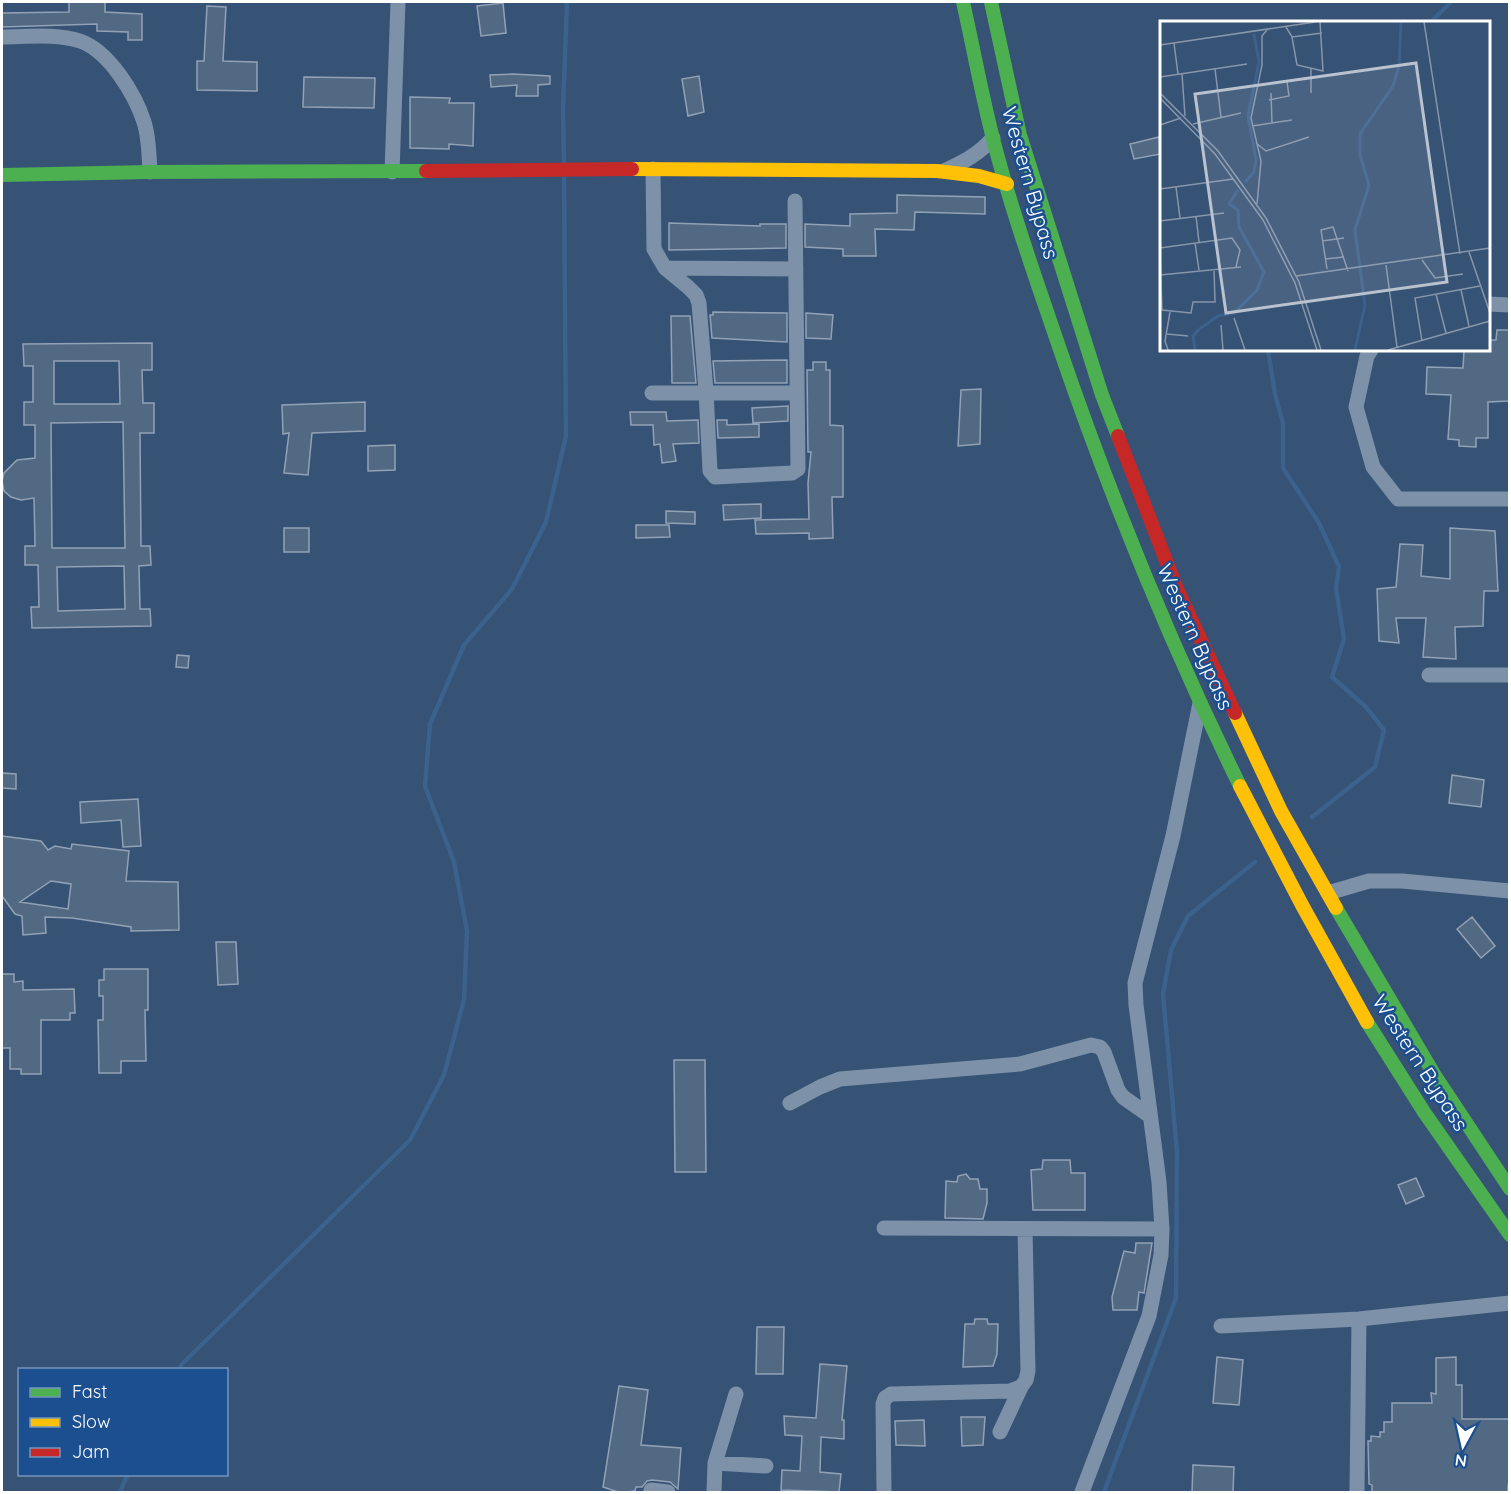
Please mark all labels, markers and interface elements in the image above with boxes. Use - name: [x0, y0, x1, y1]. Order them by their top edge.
- inset map: [1160, 21, 1490, 351]
- street label: Western Bypass: [997, 104, 1065, 262]
- street label: Western Bypass: [1152, 559, 1240, 714]
- street label: Western Bypass: [1367, 989, 1475, 1135]
- legend: [18, 1368, 228, 1476]
- text: Fast: [72, 1380, 107, 1403]
- text: Slow: [72, 1410, 110, 1433]
- north arrow: [1433, 1416, 1493, 1476]
- text: Jam: [72, 1440, 110, 1463]
- text: N: [1454, 1450, 1468, 1472]

